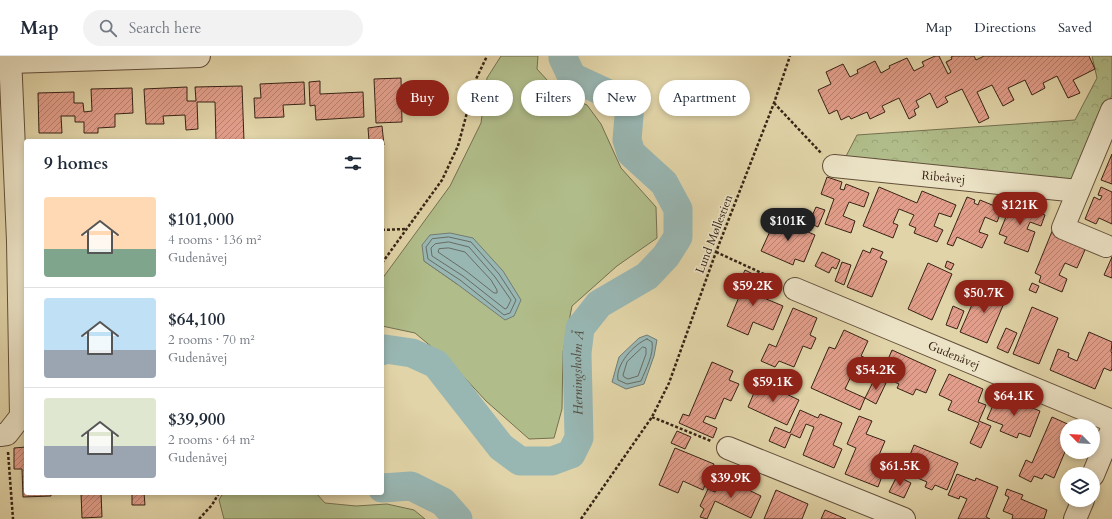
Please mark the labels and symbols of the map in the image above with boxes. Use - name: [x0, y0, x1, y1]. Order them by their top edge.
- street label: Ribeåvej: [921, 167, 966, 187]
- street label: Lund Møllestien: [692, 192, 736, 276]
- pin: $121K: [992, 192, 1048, 226]
- pin: $101K: [760, 208, 816, 242]
- pin: $59.2K: [720, 273, 786, 307]
- pin: $50.7K: [951, 280, 1017, 314]
- water label: Herningsholm Å: [568, 329, 589, 415]
- street label: Gudenåvej: [925, 337, 982, 373]
- pin: $54.2K: [843, 357, 909, 391]
- pin: $59.1K: [740, 369, 806, 403]
- pin: $64.1K: [981, 383, 1047, 417]
- north arrow: [1060, 419, 1100, 459]
- pin: $61.5K: [867, 453, 933, 487]
- pin: $39.9K: [698, 465, 764, 499]

